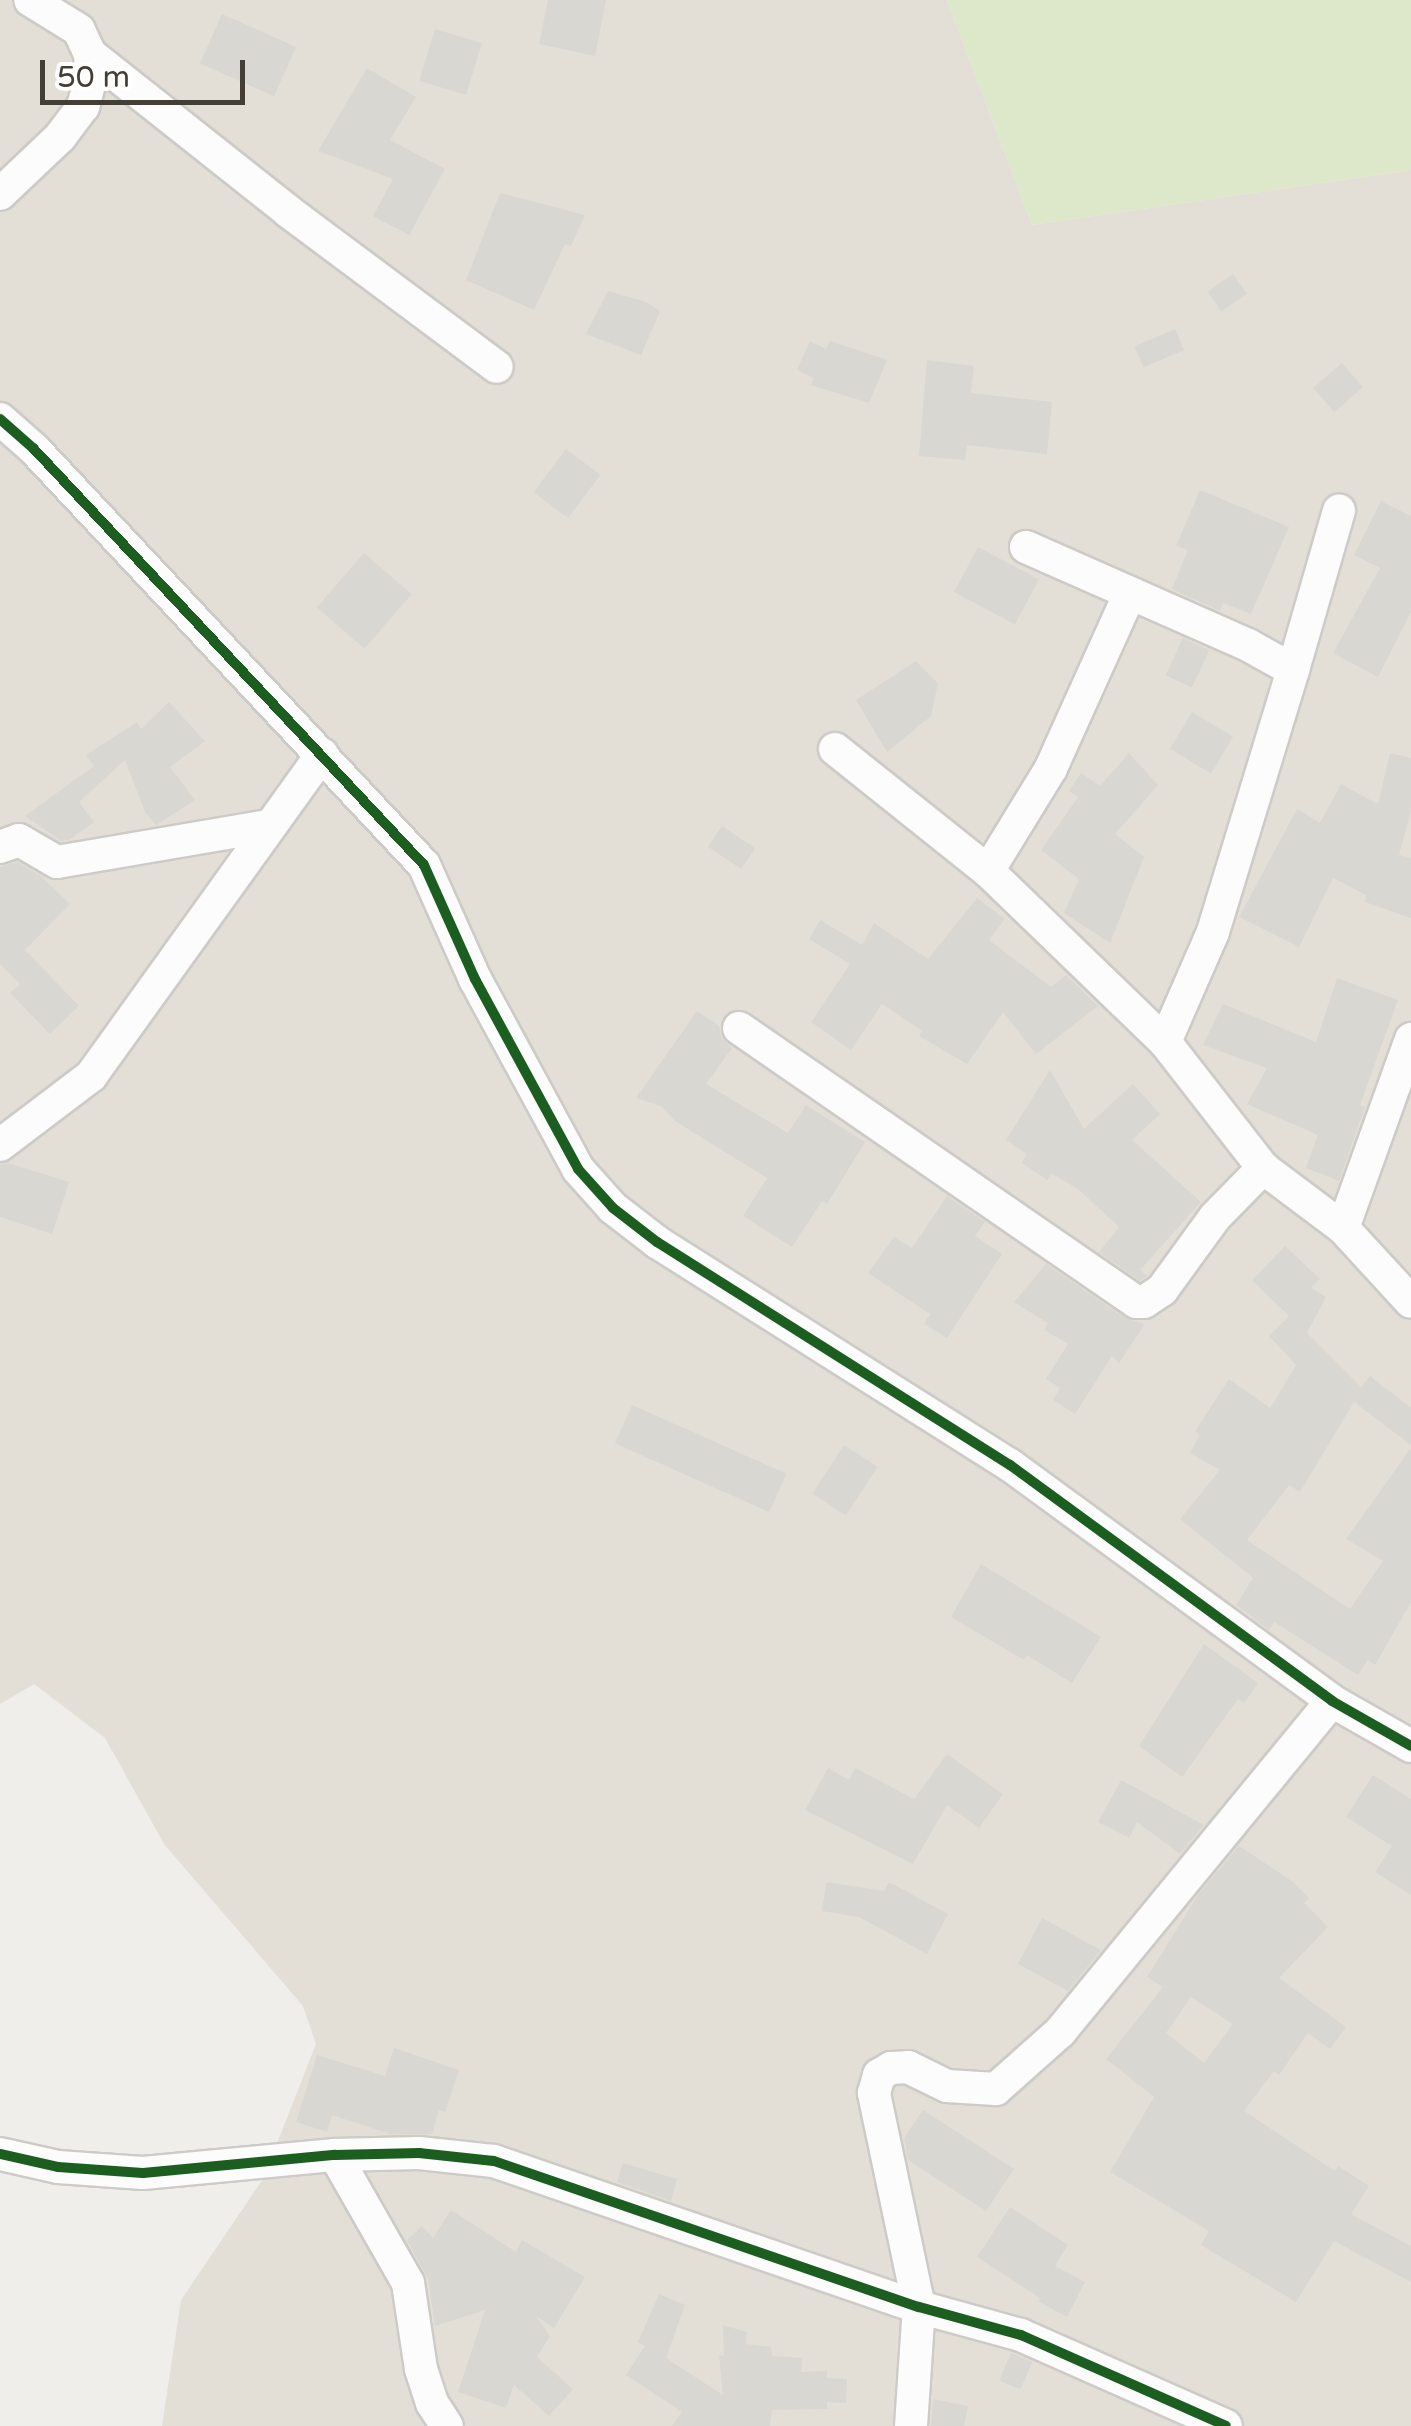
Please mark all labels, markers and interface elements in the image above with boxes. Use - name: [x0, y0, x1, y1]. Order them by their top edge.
- scale bar: [45, 40, 250, 102]
- text: 50 m: [57, 59, 130, 96]

